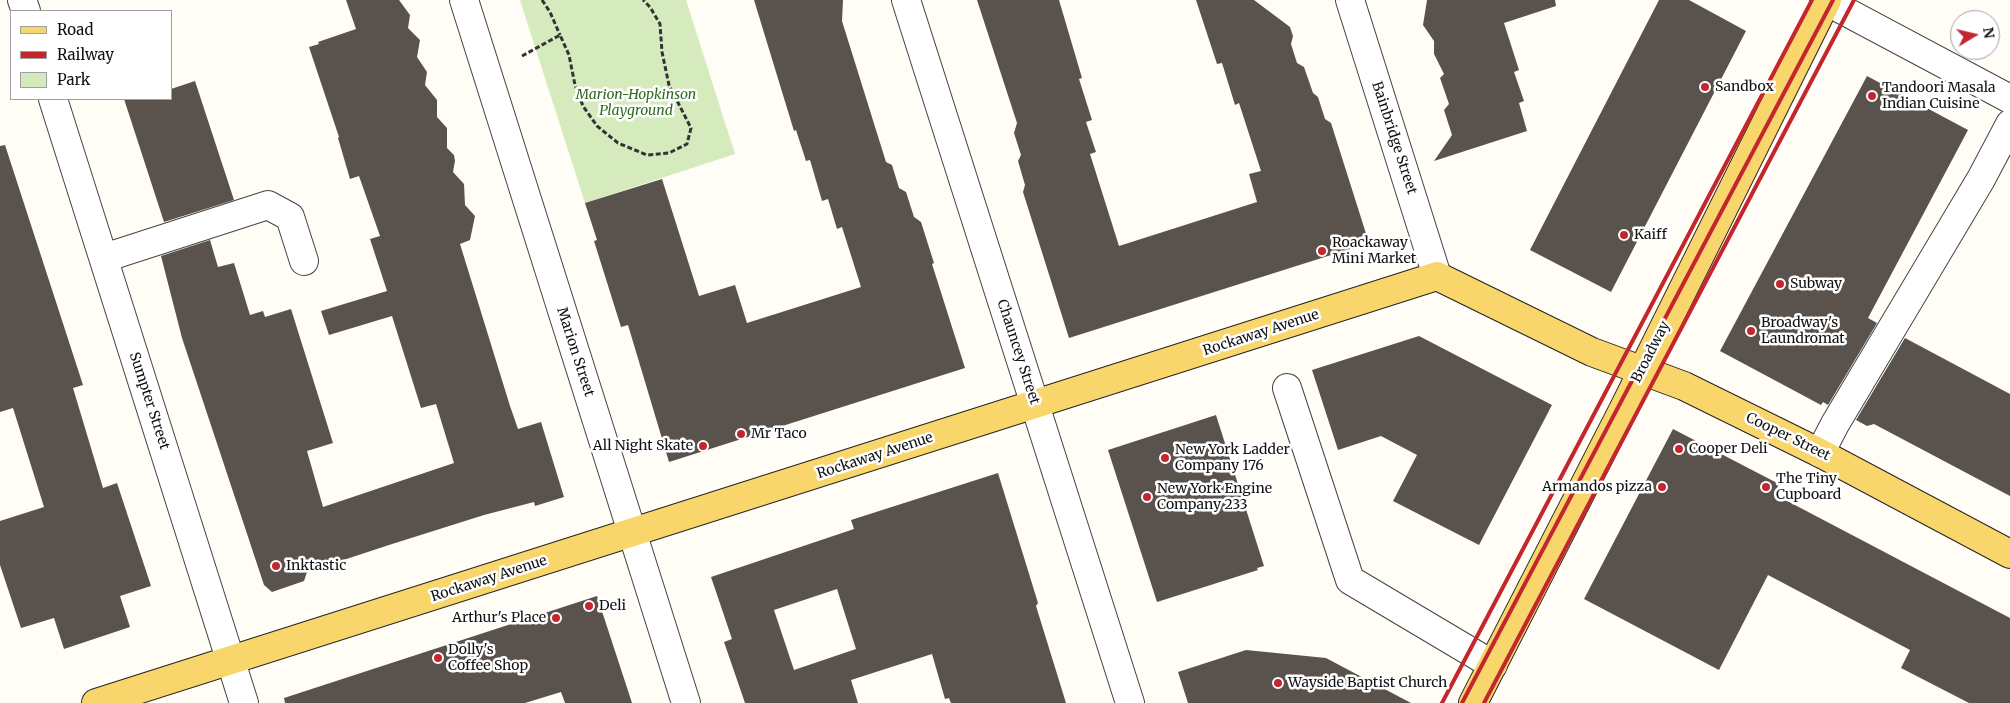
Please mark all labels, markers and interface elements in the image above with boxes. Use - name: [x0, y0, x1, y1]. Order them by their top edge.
- legend: [10, 10, 172, 100]
- north arrow: [1950, 10, 2000, 60]
- text: Road: [57, 20, 93, 39]
- text: N: [1979, 26, 1999, 40]
- text: Railway: [57, 45, 114, 64]
- text: Park: [57, 70, 90, 89]
- place label: Sandbox: [1715, 79, 1774, 95]
- street label: Bainbridge Street: [1368, 80, 1420, 196]
- place label: Tandoori Masala Indian Cuisine: [1882, 80, 1996, 112]
- marker: Sandbox: [1699, 81, 1711, 93]
- park label: Marion-Hopkinson Playground: [576, 87, 696, 120]
- marker: Tandoori Masala Indian Cuisine: [1866, 90, 1878, 102]
- place label: Kaiff: [1634, 227, 1667, 243]
- marker: Kaiff: [1618, 229, 1630, 241]
- place label: Roackaway Mini Market: [1332, 235, 1416, 268]
- marker: Roackaway Mini Market: [1316, 245, 1328, 257]
- place label: Subway: [1790, 276, 1842, 292]
- marker: Subway: [1774, 278, 1786, 290]
- street label: Chauncey Street: [993, 297, 1043, 407]
- street label: Marion Street: [553, 305, 597, 399]
- street label: Rockaway Avenue: [1201, 306, 1321, 360]
- place label: Broadway's Laundromat: [1761, 315, 1845, 348]
- street label: Broadway: [1628, 318, 1674, 386]
- marker: Broadway's Laundromat: [1745, 325, 1757, 337]
- street label: Sumpter Street: [125, 350, 173, 452]
- street label: Cooper Street: [1743, 409, 1833, 465]
- place label: Mr Taco: [751, 426, 807, 442]
- marker: Mr Taco: [735, 428, 747, 440]
- street label: Rockaway Avenue: [815, 429, 935, 483]
- place label: All Night Skate: [593, 438, 693, 454]
- marker: All Night Skate: [697, 440, 709, 452]
- place label: Cooper Deli: [1689, 441, 1768, 457]
- place label: New York Ladder Company 176: [1175, 442, 1290, 474]
- marker: Cooper Deli: [1673, 443, 1685, 455]
- marker: New York Ladder Company 176: [1159, 452, 1171, 464]
- place label: The Tiny Cupboard: [1776, 471, 1841, 504]
- place label: Armandos pizza: [1542, 479, 1652, 495]
- place label: New York Engine Company 233: [1157, 481, 1272, 514]
- marker: Armandos pizza: [1656, 481, 1668, 493]
- marker: The Tiny Cupboard: [1760, 481, 1772, 493]
- marker: New York Engine Company 233: [1141, 491, 1153, 503]
- street label: Rockaway Avenue: [429, 552, 549, 606]
- place label: Inktastic: [286, 558, 346, 574]
- marker: Inktastic: [270, 560, 282, 572]
- place label: Deli: [599, 598, 626, 614]
- marker: Deli: [583, 600, 595, 612]
- place label: Arthur's Place: [452, 610, 546, 626]
- marker: Arthur's Place: [550, 612, 562, 624]
- place label: Dolly's Coffee Shop: [448, 642, 528, 674]
- marker: Dolly's Coffee Shop: [432, 652, 444, 664]
- place label: Wayside Baptist Church: [1288, 675, 1447, 691]
- marker: Wayside Baptist Church: [1272, 677, 1284, 689]

